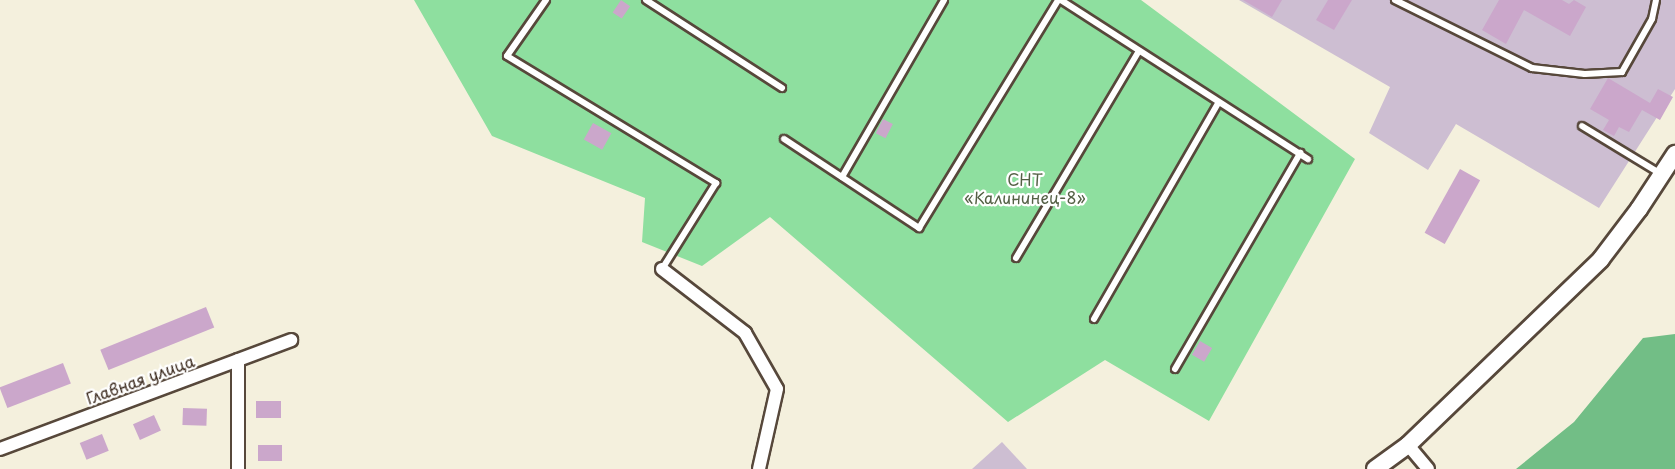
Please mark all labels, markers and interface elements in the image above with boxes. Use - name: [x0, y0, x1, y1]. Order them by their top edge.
- park label: СНТ «Калининец-8»: [964, 169, 1086, 207]
- street label: Главная улица: [83, 350, 197, 408]

